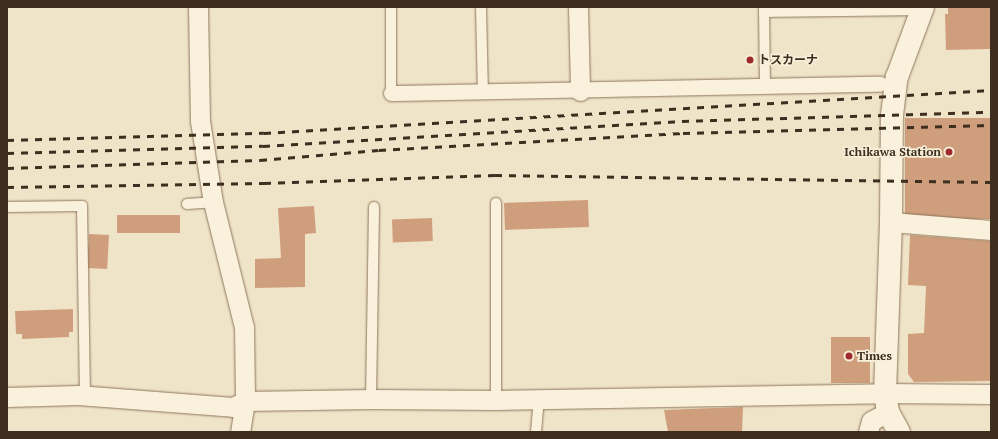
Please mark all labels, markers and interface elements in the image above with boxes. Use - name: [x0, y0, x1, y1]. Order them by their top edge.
- place label: トスカーナ: [758, 53, 818, 67]
- marker: トスカーナ: [745, 55, 755, 65]
- place label: Ichikawa Station: [844, 145, 941, 159]
- marker: Ichikawa Station: [944, 147, 954, 157]
- place label: Times: [857, 349, 892, 363]
- marker: Times: [844, 351, 854, 361]

